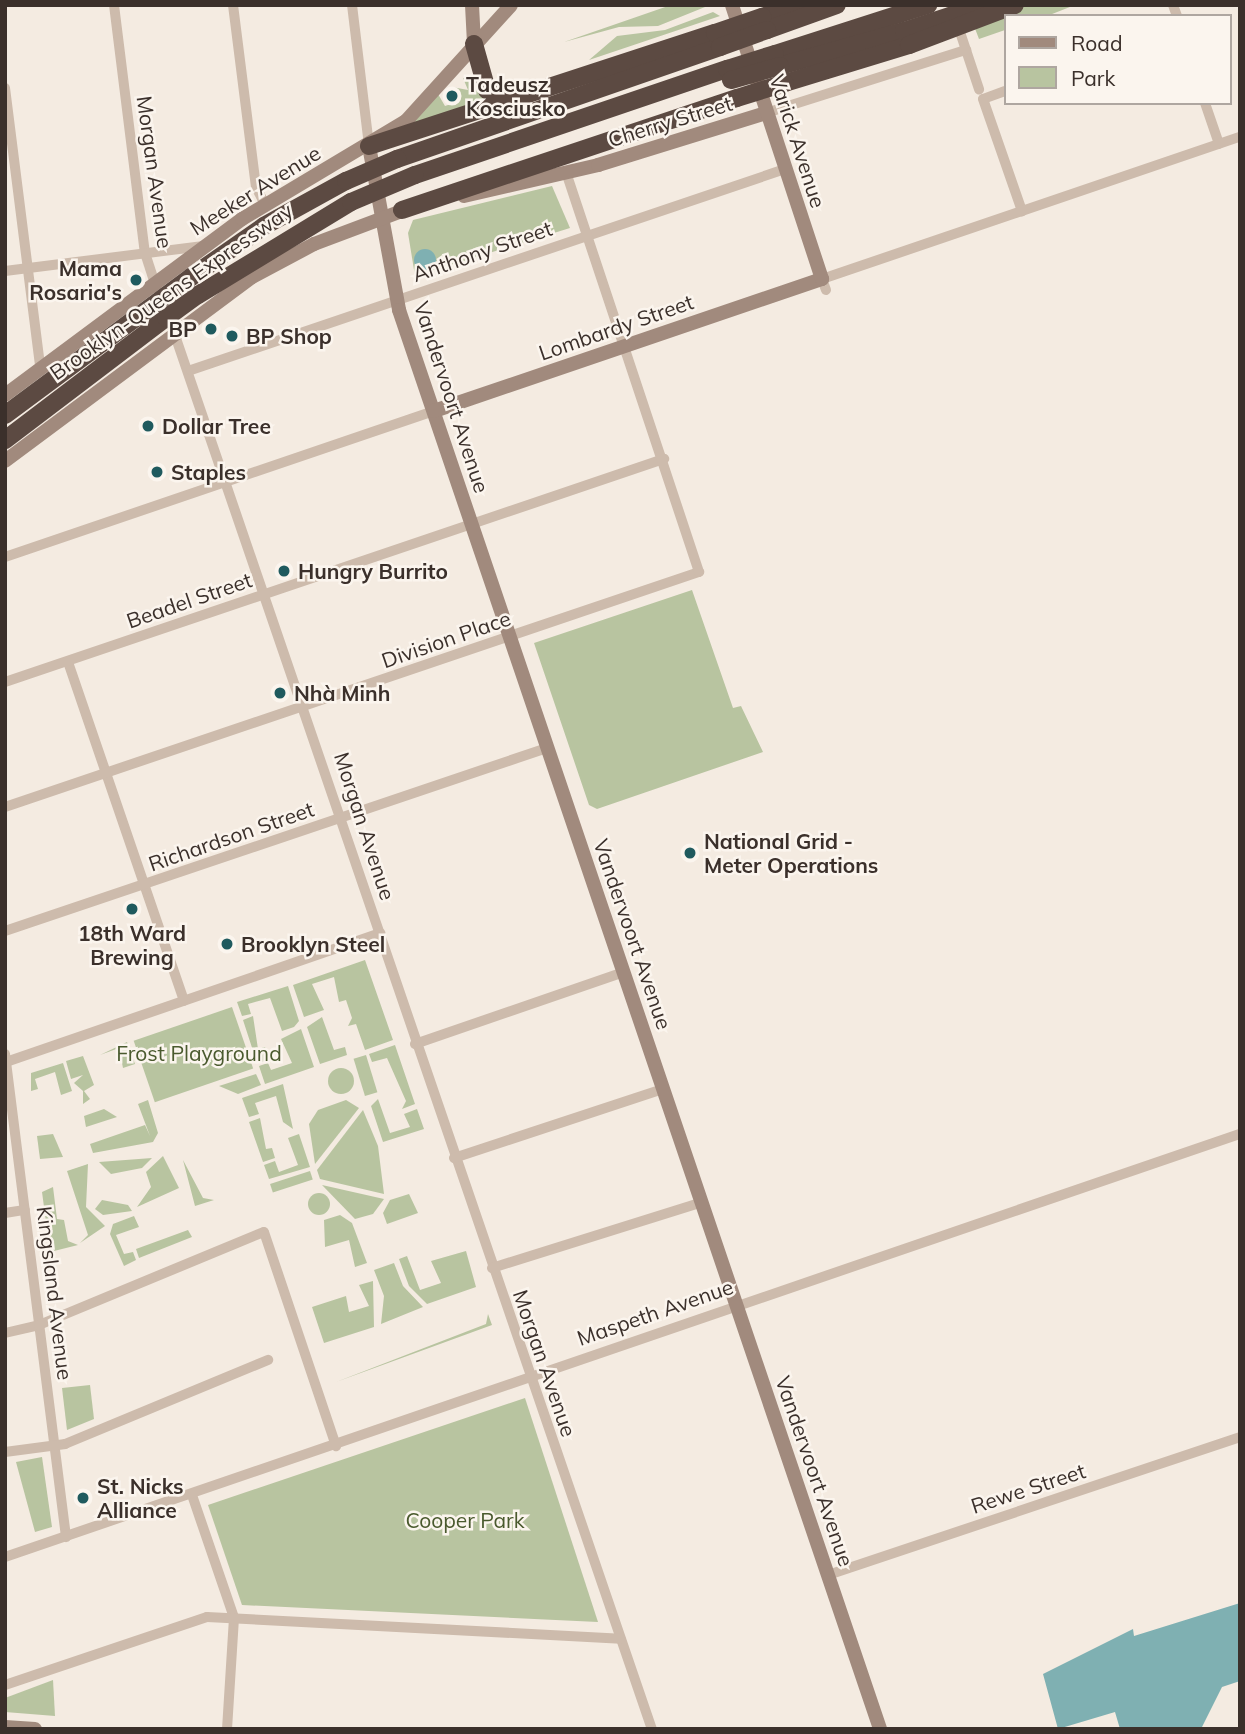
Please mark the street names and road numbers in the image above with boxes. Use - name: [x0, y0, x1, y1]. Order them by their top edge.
- street label: Varick Avenue: [765, 71, 831, 211]
- street label: Cherry Street: [605, 90, 735, 152]
- street label: Morgan Avenue: [132, 94, 178, 250]
- street label: Meeker Avenue: [185, 140, 325, 240]
- street label: Brooklyn-Queens Expressway: [45, 197, 297, 385]
- street label: Anthony Street: [409, 215, 555, 287]
- street label: Lombardy Street: [535, 289, 697, 365]
- street label: Vandervoort Avenue: [409, 298, 495, 496]
- street label: Beadel Street: [123, 567, 255, 633]
- street label: Division Place: [378, 605, 514, 673]
- street label: Morgan Avenue: [329, 749, 401, 903]
- street label: Richardson Street: [145, 796, 317, 876]
- street label: Vandervoort Avenue: [589, 835, 677, 1033]
- street label: Kingsland Avenue: [32, 1205, 78, 1381]
- street label: Maspeth Avenue: [574, 1273, 736, 1351]
- street label: Morgan Avenue: [508, 1286, 582, 1440]
- street label: Vandervoort Avenue: [771, 1372, 859, 1570]
- street label: Rewe Street: [968, 1458, 1088, 1518]

